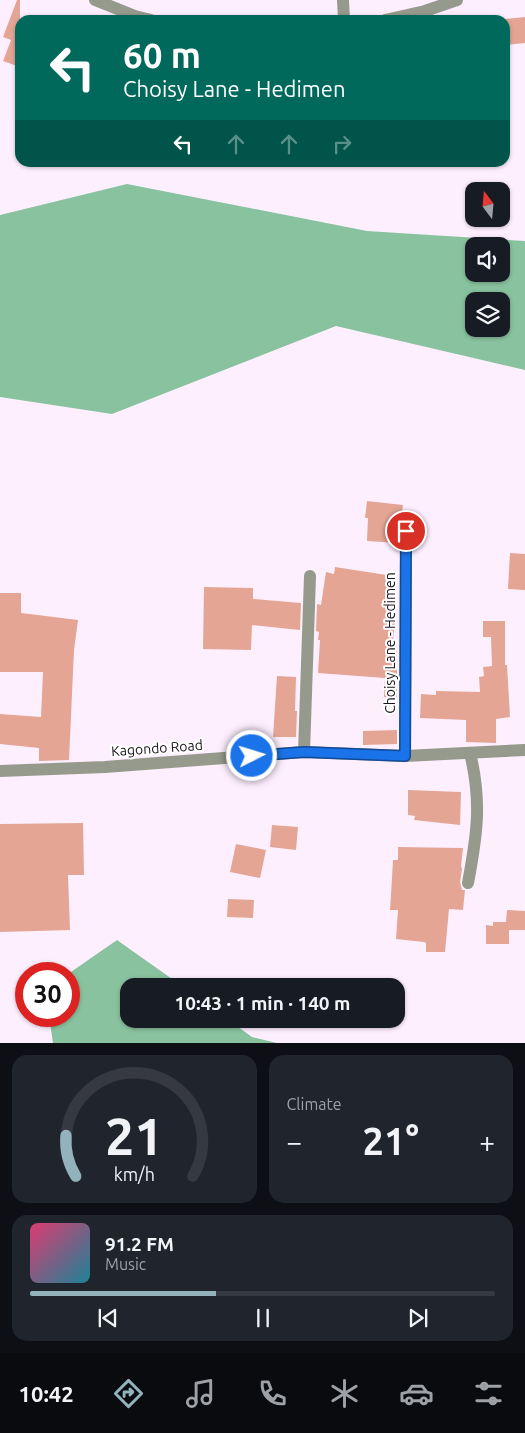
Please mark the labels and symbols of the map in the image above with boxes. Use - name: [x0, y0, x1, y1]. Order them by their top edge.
- north arrow: [465, 182, 510, 228]
- pin: [385, 510, 427, 552]
- street label: Choisy Lane - Hedimen: [382, 572, 398, 714]
- position arrow: [225, 729, 277, 781]
- street label: Kagondo Road: [111, 737, 203, 759]
- speed limit sign: 30: [15, 962, 80, 1027]

